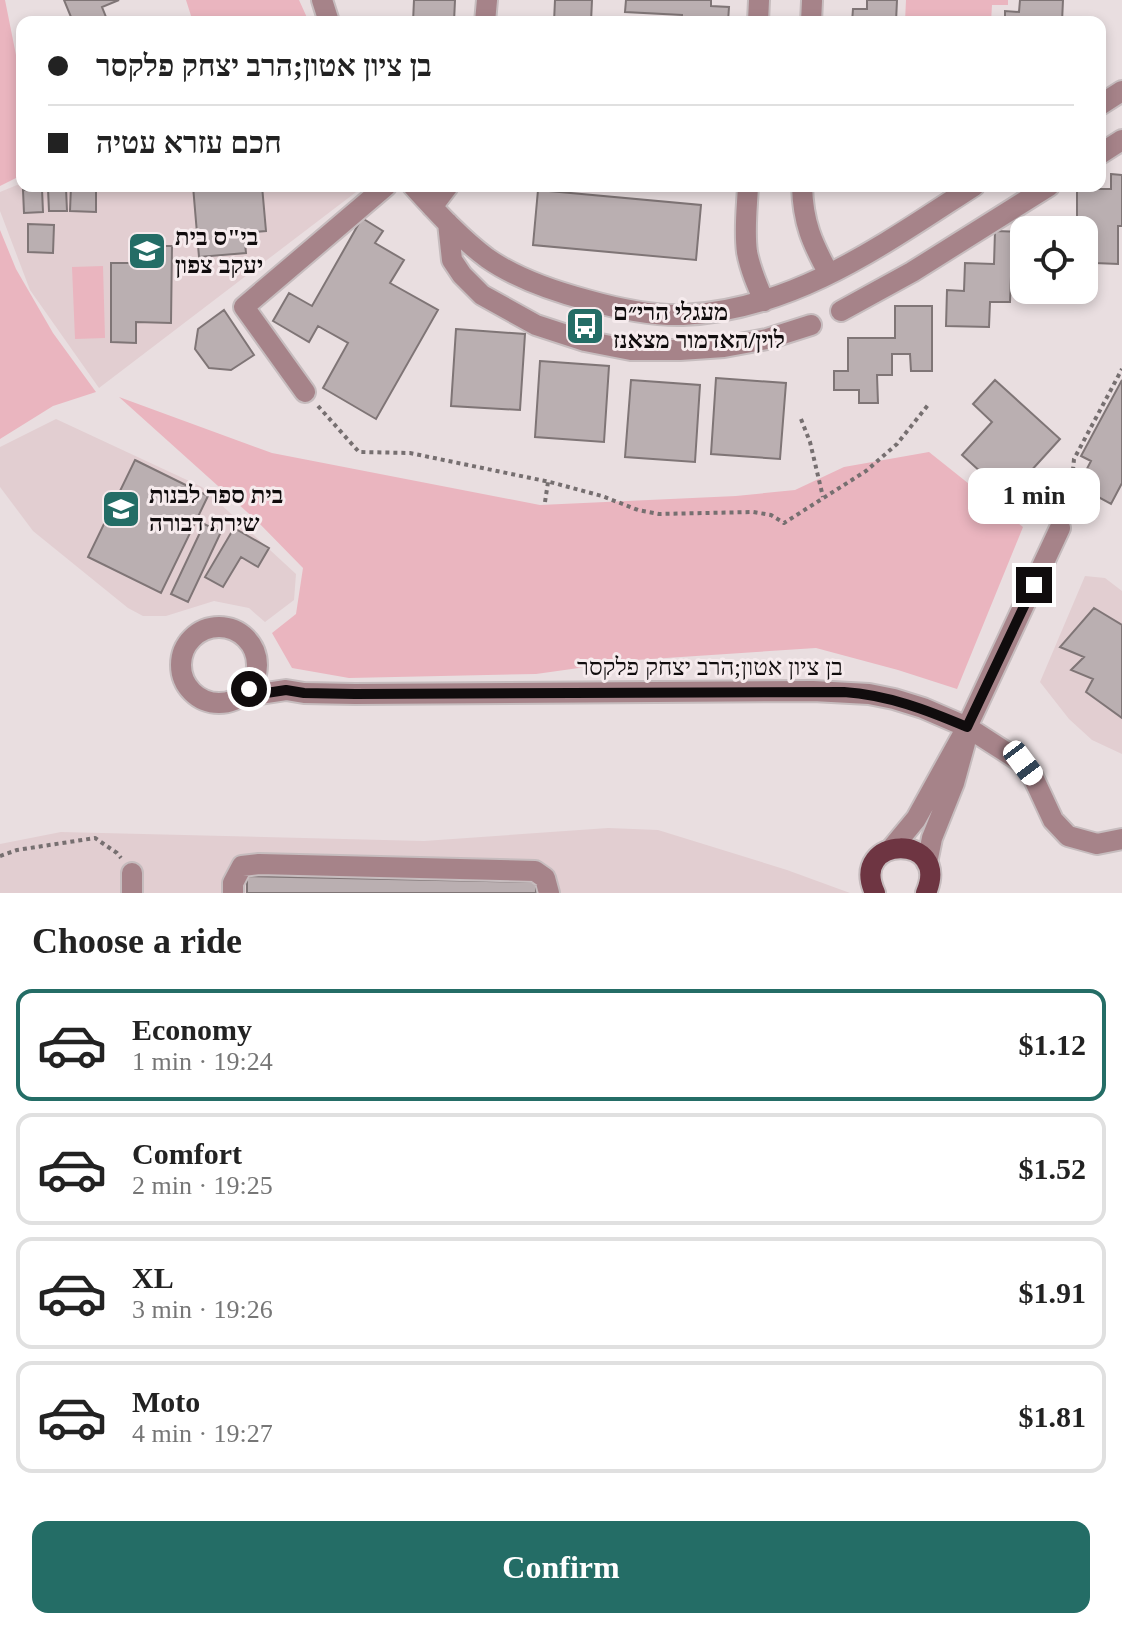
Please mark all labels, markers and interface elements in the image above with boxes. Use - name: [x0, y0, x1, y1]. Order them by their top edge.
- text: בן ציון אטון;הרב יצחק פלקסר: [96, 49, 432, 82]
- text: חכם עזרא עטיה: [96, 126, 282, 159]
- map controls: [1010, 216, 1098, 304]
- button: locate: [1010, 216, 1098, 304]
- place label: בי"ס בית יעקב צפון: [175, 224, 263, 279]
- school or university icon: בי"ס בית יעקב צפון: [126, 230, 168, 272]
- place label: מעגלי הרי״ם לוין/האדמור מצאנז: [613, 299, 785, 354]
- bus stop icon: מעגלי הרי״ם לוין/האדמור מצאנז: [564, 305, 606, 347]
- callout: 1 min: [968, 469, 1100, 525]
- text: 1 min: [1003, 481, 1065, 510]
- place label: בית ספר לבנות שירת דבורה: [149, 482, 283, 536]
- school or university icon: בית ספר לבנות שירת דבורה: [100, 488, 142, 530]
- route end: [1016, 567, 1052, 603]
- street label: בן ציון אטון;הרב יצחק פלקסר: [577, 654, 843, 680]
- route start: [231, 671, 267, 707]
- car: [999, 737, 1047, 789]
- text: Choose a ride: [32, 921, 242, 961]
- icon: car: [36, 1009, 108, 1081]
- text: Economy: [132, 1013, 252, 1046]
- text: $1.12: [1019, 1028, 1086, 1061]
- text: 1 min · 19:24: [132, 1047, 273, 1076]
- icon: car: [36, 1133, 108, 1205]
- text: Comfort: [132, 1137, 242, 1170]
- text: $1.52: [1019, 1152, 1086, 1185]
- text: 2 min · 19:25: [132, 1171, 273, 1200]
- icon: car: [36, 1257, 108, 1329]
- text: XL: [132, 1261, 174, 1294]
- text: $1.91: [1019, 1276, 1086, 1309]
- text: 3 min · 19:26: [132, 1295, 273, 1324]
- icon: car: [36, 1381, 108, 1453]
- text: Moto: [132, 1385, 200, 1418]
- text: $1.81: [1019, 1400, 1086, 1433]
- text: 4 min · 19:27: [132, 1419, 273, 1448]
- button: Confirm: [32, 1521, 1090, 1613]

